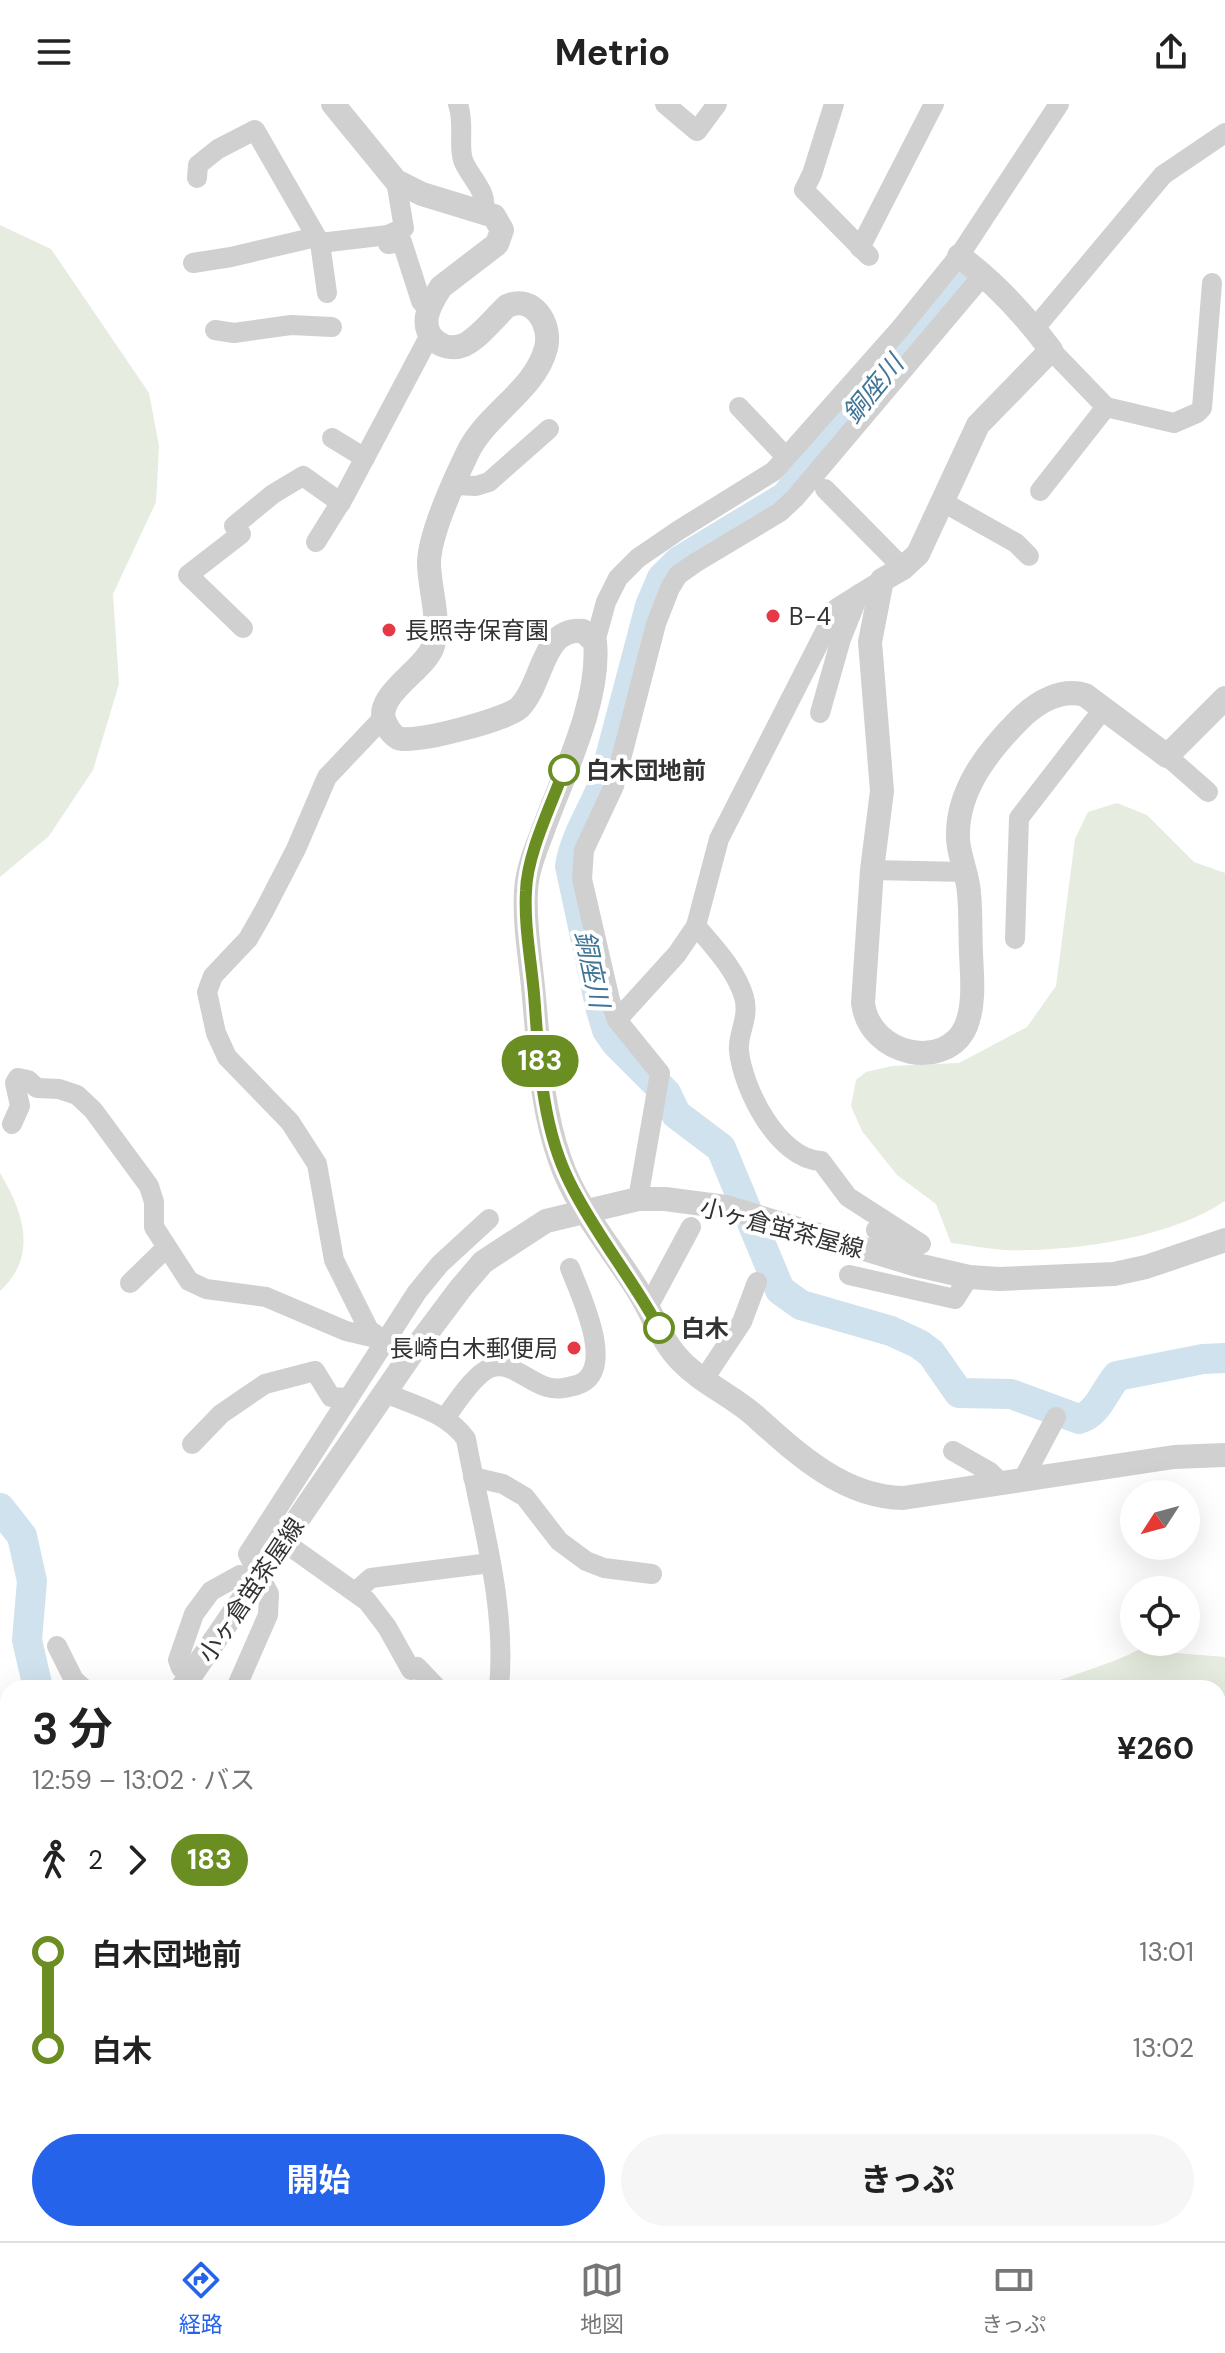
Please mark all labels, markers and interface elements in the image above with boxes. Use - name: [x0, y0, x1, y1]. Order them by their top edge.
- text: Metrio: [555, 29, 670, 76]
- icon: menu: [32, 30, 76, 74]
- icon: share: [1149, 30, 1193, 74]
- water label: 銅座川: [835, 346, 913, 430]
- place label: B-4: [789, 601, 831, 632]
- marker: B-4: [764, 607, 782, 625]
- place label: 長照寺保育園: [405, 615, 549, 646]
- marker: 長照寺保育園: [380, 621, 398, 639]
- marker: 白木団地前: [549, 755, 579, 785]
- place label: 白木団地前: [586, 755, 706, 786]
- water label: 銅座川: [567, 927, 617, 1014]
- line badge: 183: [494, 1035, 586, 1087]
- text: 183: [518, 1042, 562, 1079]
- street label: 小ヶ倉蛍茶屋線: [697, 1191, 867, 1265]
- marker: 白木: [644, 1313, 674, 1343]
- place label: 白木: [681, 1313, 729, 1344]
- place label: 長崎白木郵便局: [390, 1333, 558, 1364]
- marker: 長崎白木郵便局: [565, 1339, 583, 1357]
- north arrow: [1120, 1480, 1200, 1560]
- map controls: [1120, 1480, 1200, 1656]
- street label: 小ヶ倉蛍茶屋線: [191, 1512, 311, 1668]
- button: locate: [1120, 1576, 1200, 1656]
- text: 3 分: [32, 1700, 113, 1758]
- text: ¥260: [1117, 1729, 1194, 1768]
- text: 12:59 – 13:02 · バス: [32, 1763, 255, 1797]
- icon: walk: [32, 1838, 76, 1882]
- icon: forward: [115, 1838, 159, 1882]
- text: 183: [187, 1841, 232, 1878]
- text: 2: [88, 1843, 103, 1877]
- text: 白木団地前: [92, 1935, 242, 1974]
- text: 13:01: [1139, 1935, 1194, 1969]
- text: 白木: [92, 2031, 152, 2070]
- text: 13:02: [1133, 2031, 1194, 2065]
- button: 開始: [32, 2134, 605, 2226]
- button: きっぷ: [621, 2134, 1194, 2226]
- tab: 経路: [179, 2258, 223, 2339]
- tab: 地図: [580, 2258, 624, 2339]
- tab: きっぷ: [981, 2258, 1046, 2339]

